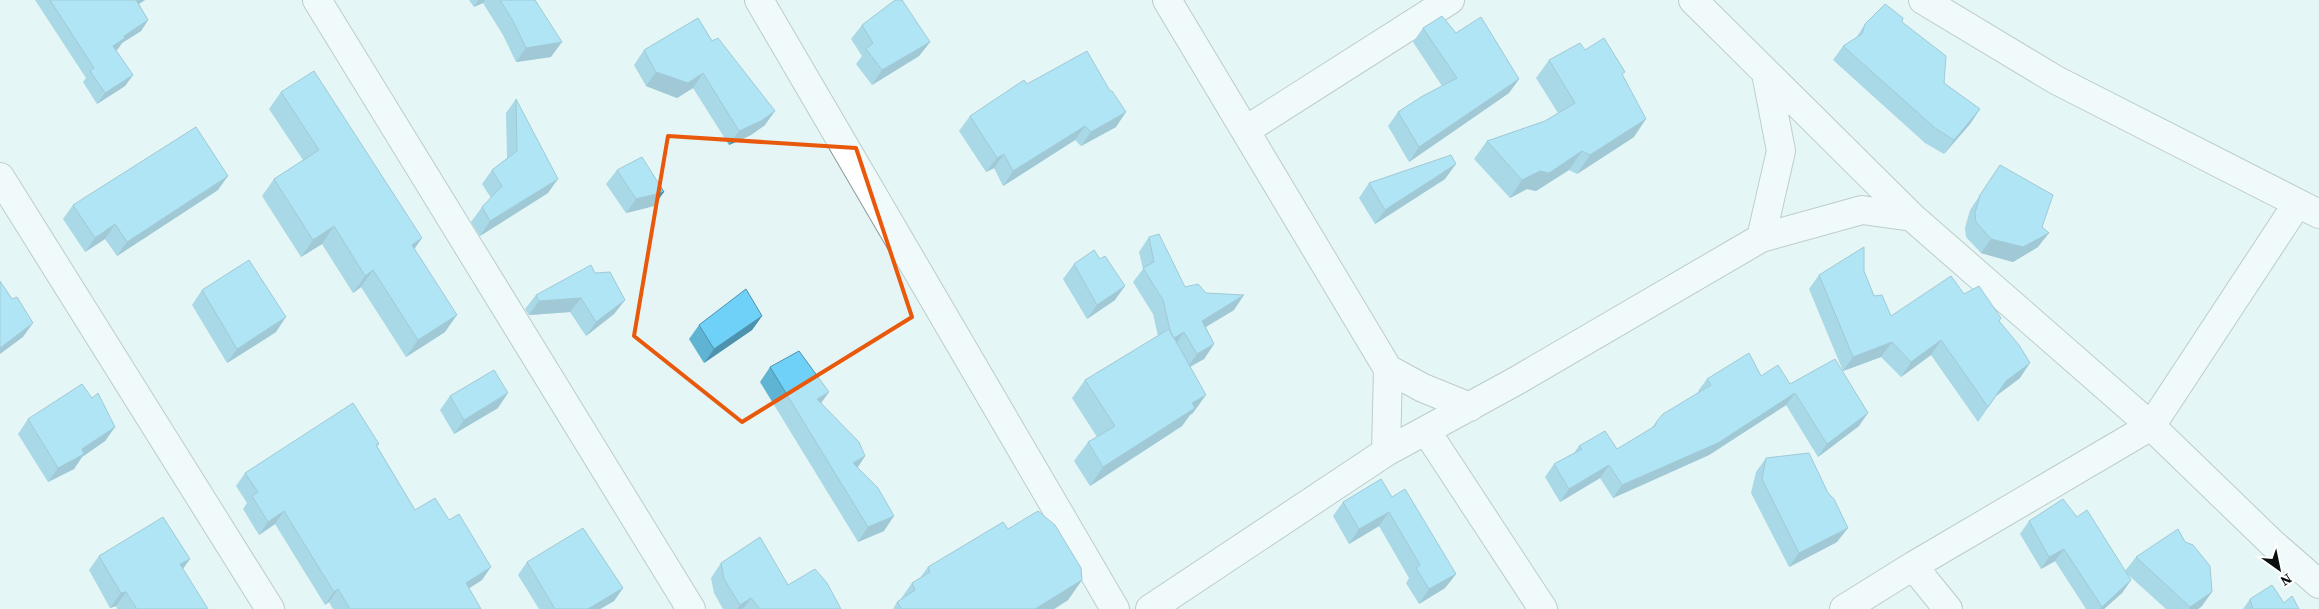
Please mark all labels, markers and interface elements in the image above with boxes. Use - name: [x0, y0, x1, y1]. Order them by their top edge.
- north arrow: [2254, 544, 2304, 594]
- text: N: [2276, 569, 2296, 591]

